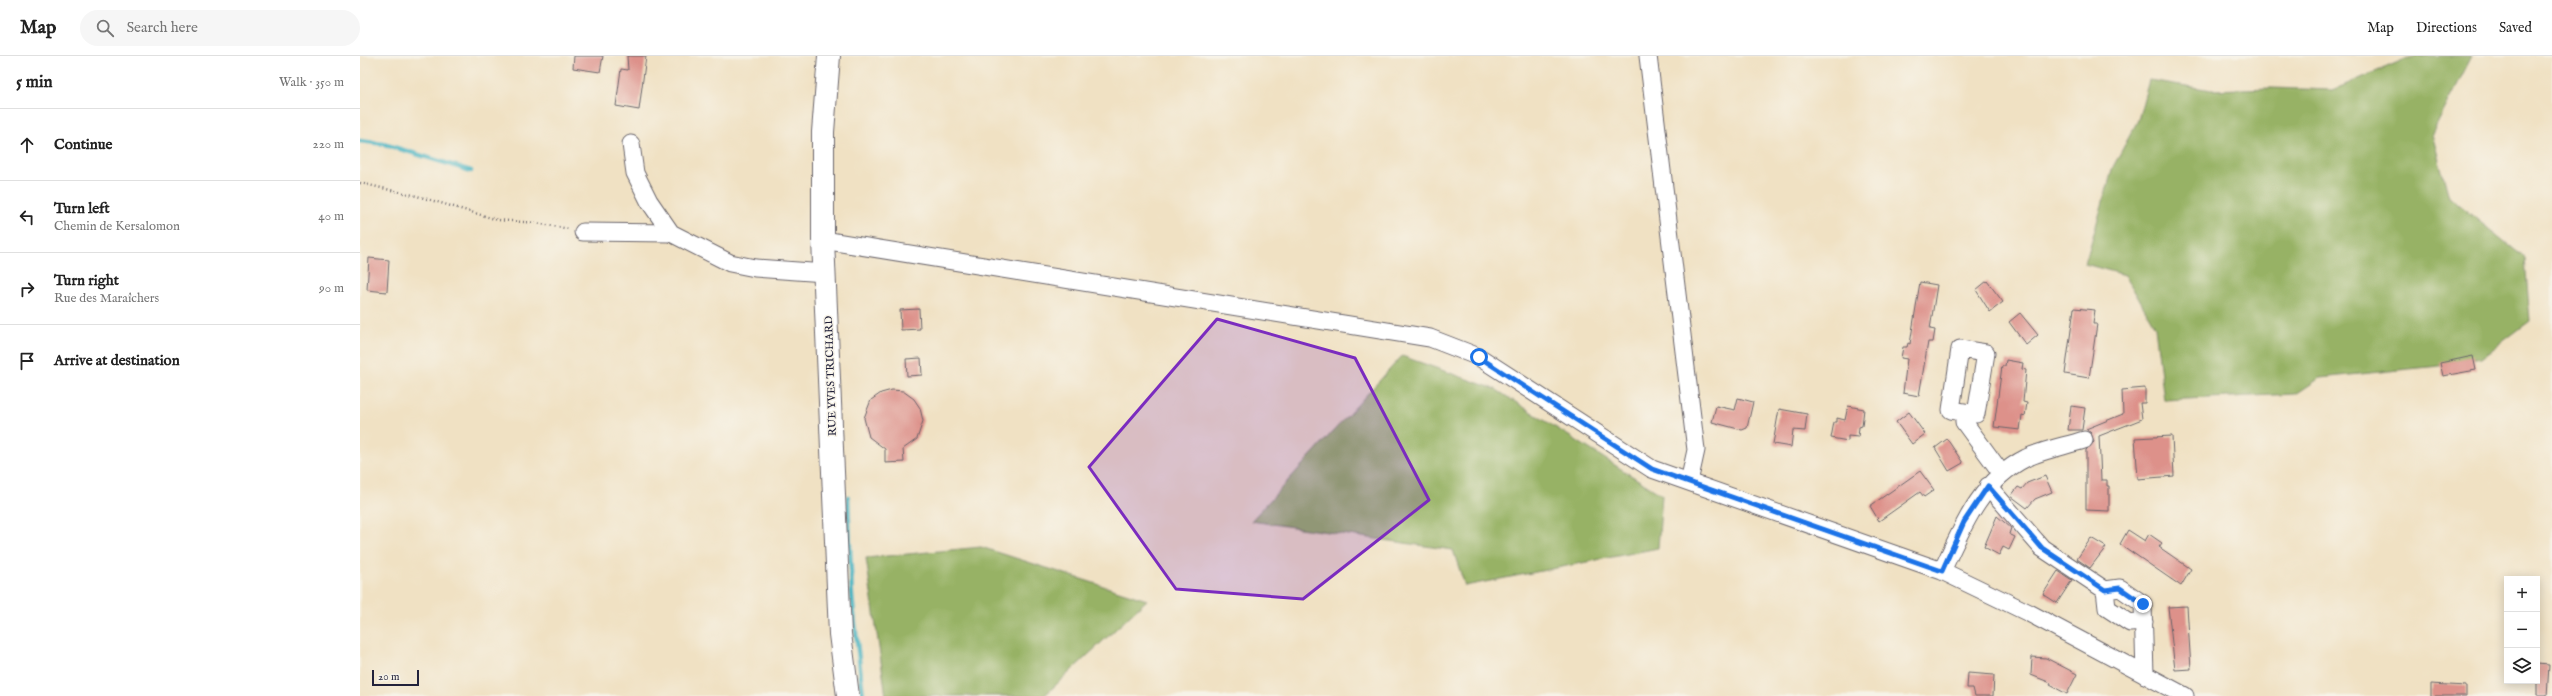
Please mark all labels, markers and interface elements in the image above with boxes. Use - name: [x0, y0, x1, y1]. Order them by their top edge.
- search box: [80, 10, 360, 46]
- text: Map: [20, 16, 56, 40]
- icon: search: [94, 17, 116, 39]
- text: Search here: [126, 18, 198, 37]
- text: Map: [2367, 19, 2394, 37]
- text: Directions: [2416, 19, 2477, 37]
- text: Saved: [2499, 19, 2532, 37]
- text: 5 min: [16, 72, 53, 93]
- text: Walk · 350 m: [279, 74, 344, 91]
- icon: ahead: [16, 134, 38, 156]
- text: Continue: [54, 135, 112, 154]
- text: 220 m: [313, 136, 344, 153]
- text: Turn left: [54, 199, 110, 218]
- icon: left: [16, 206, 38, 228]
- text: 40 m: [318, 208, 344, 225]
- text: Chemin de Kersalomon: [54, 218, 180, 235]
- text: Turn right: [54, 271, 119, 290]
- icon: right: [16, 278, 38, 300]
- text: 90 m: [319, 280, 344, 297]
- text: Rue des Maraîchers: [54, 290, 159, 307]
- street label: RUE YVES TRICHARD: [822, 315, 840, 436]
- route start: [1470, 348, 1488, 366]
- icon: arrive: [16, 350, 38, 372]
- text: Arrive at destination: [54, 351, 180, 370]
- map controls: [2504, 576, 2540, 684]
- button: +: [2504, 576, 2540, 612]
- route end: [2134, 595, 2152, 613]
- button: −: [2504, 612, 2540, 648]
- button: layers: [2504, 648, 2540, 684]
- scale bar: [372, 668, 419, 687]
- text: 20 m: [378, 670, 399, 684]

